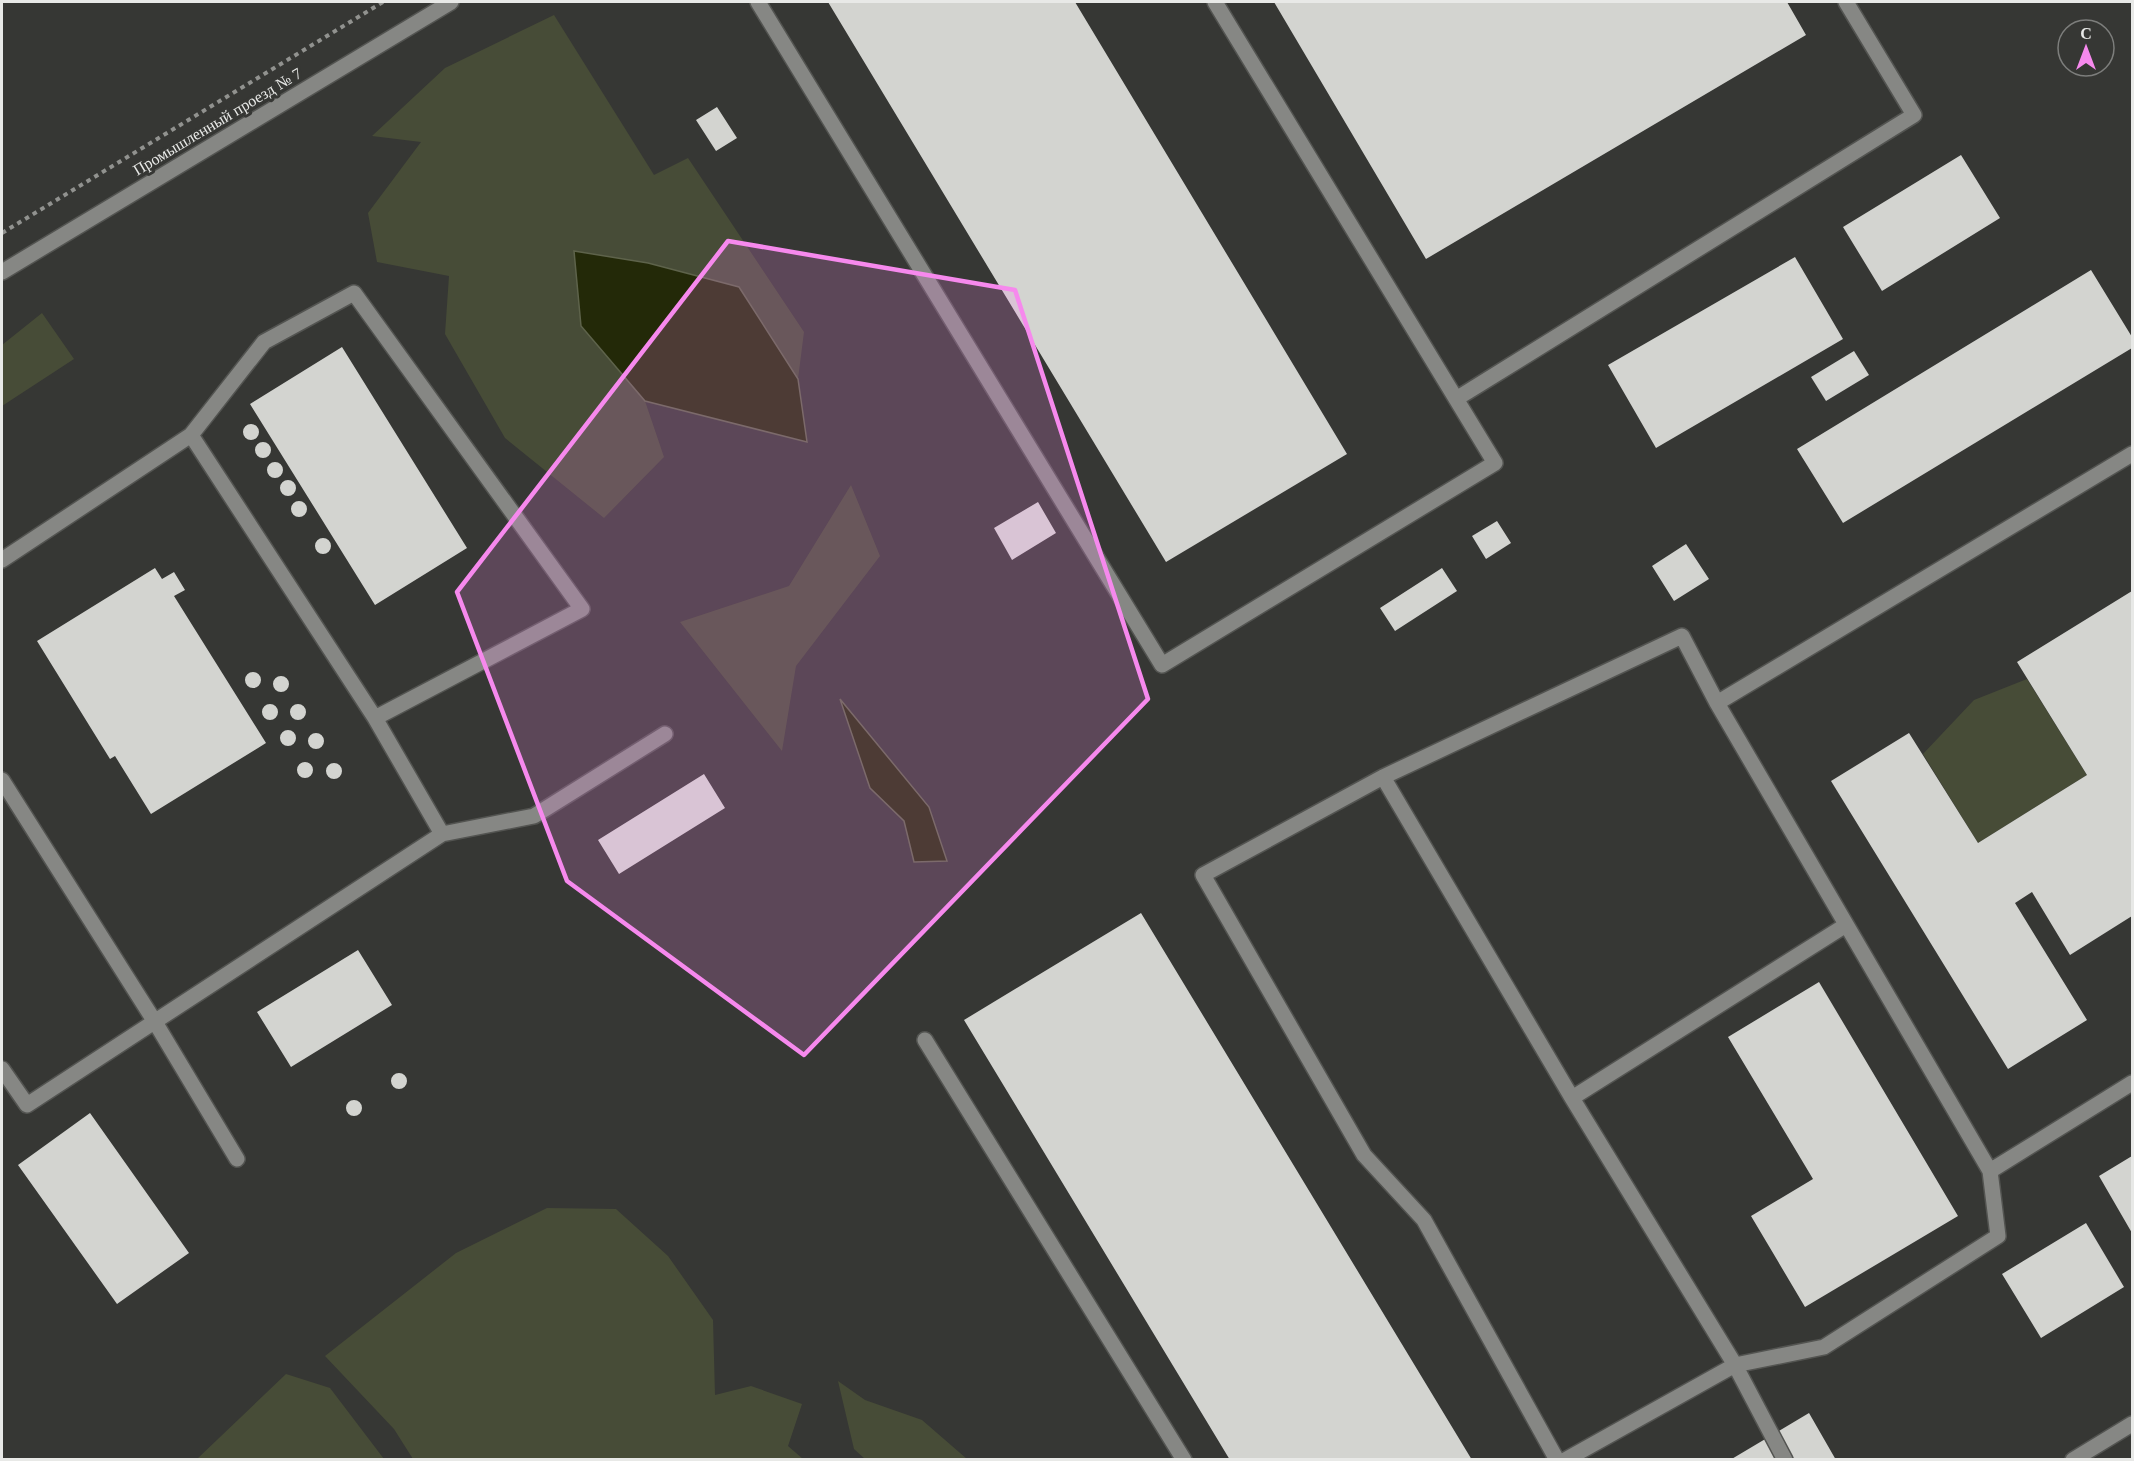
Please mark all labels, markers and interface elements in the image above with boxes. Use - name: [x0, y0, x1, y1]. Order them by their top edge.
- north arrow: [2056, 18, 2116, 78]
- text: С: [2080, 25, 2092, 42]
- street label: Промышленный проезд № 7: [130, 64, 305, 179]

